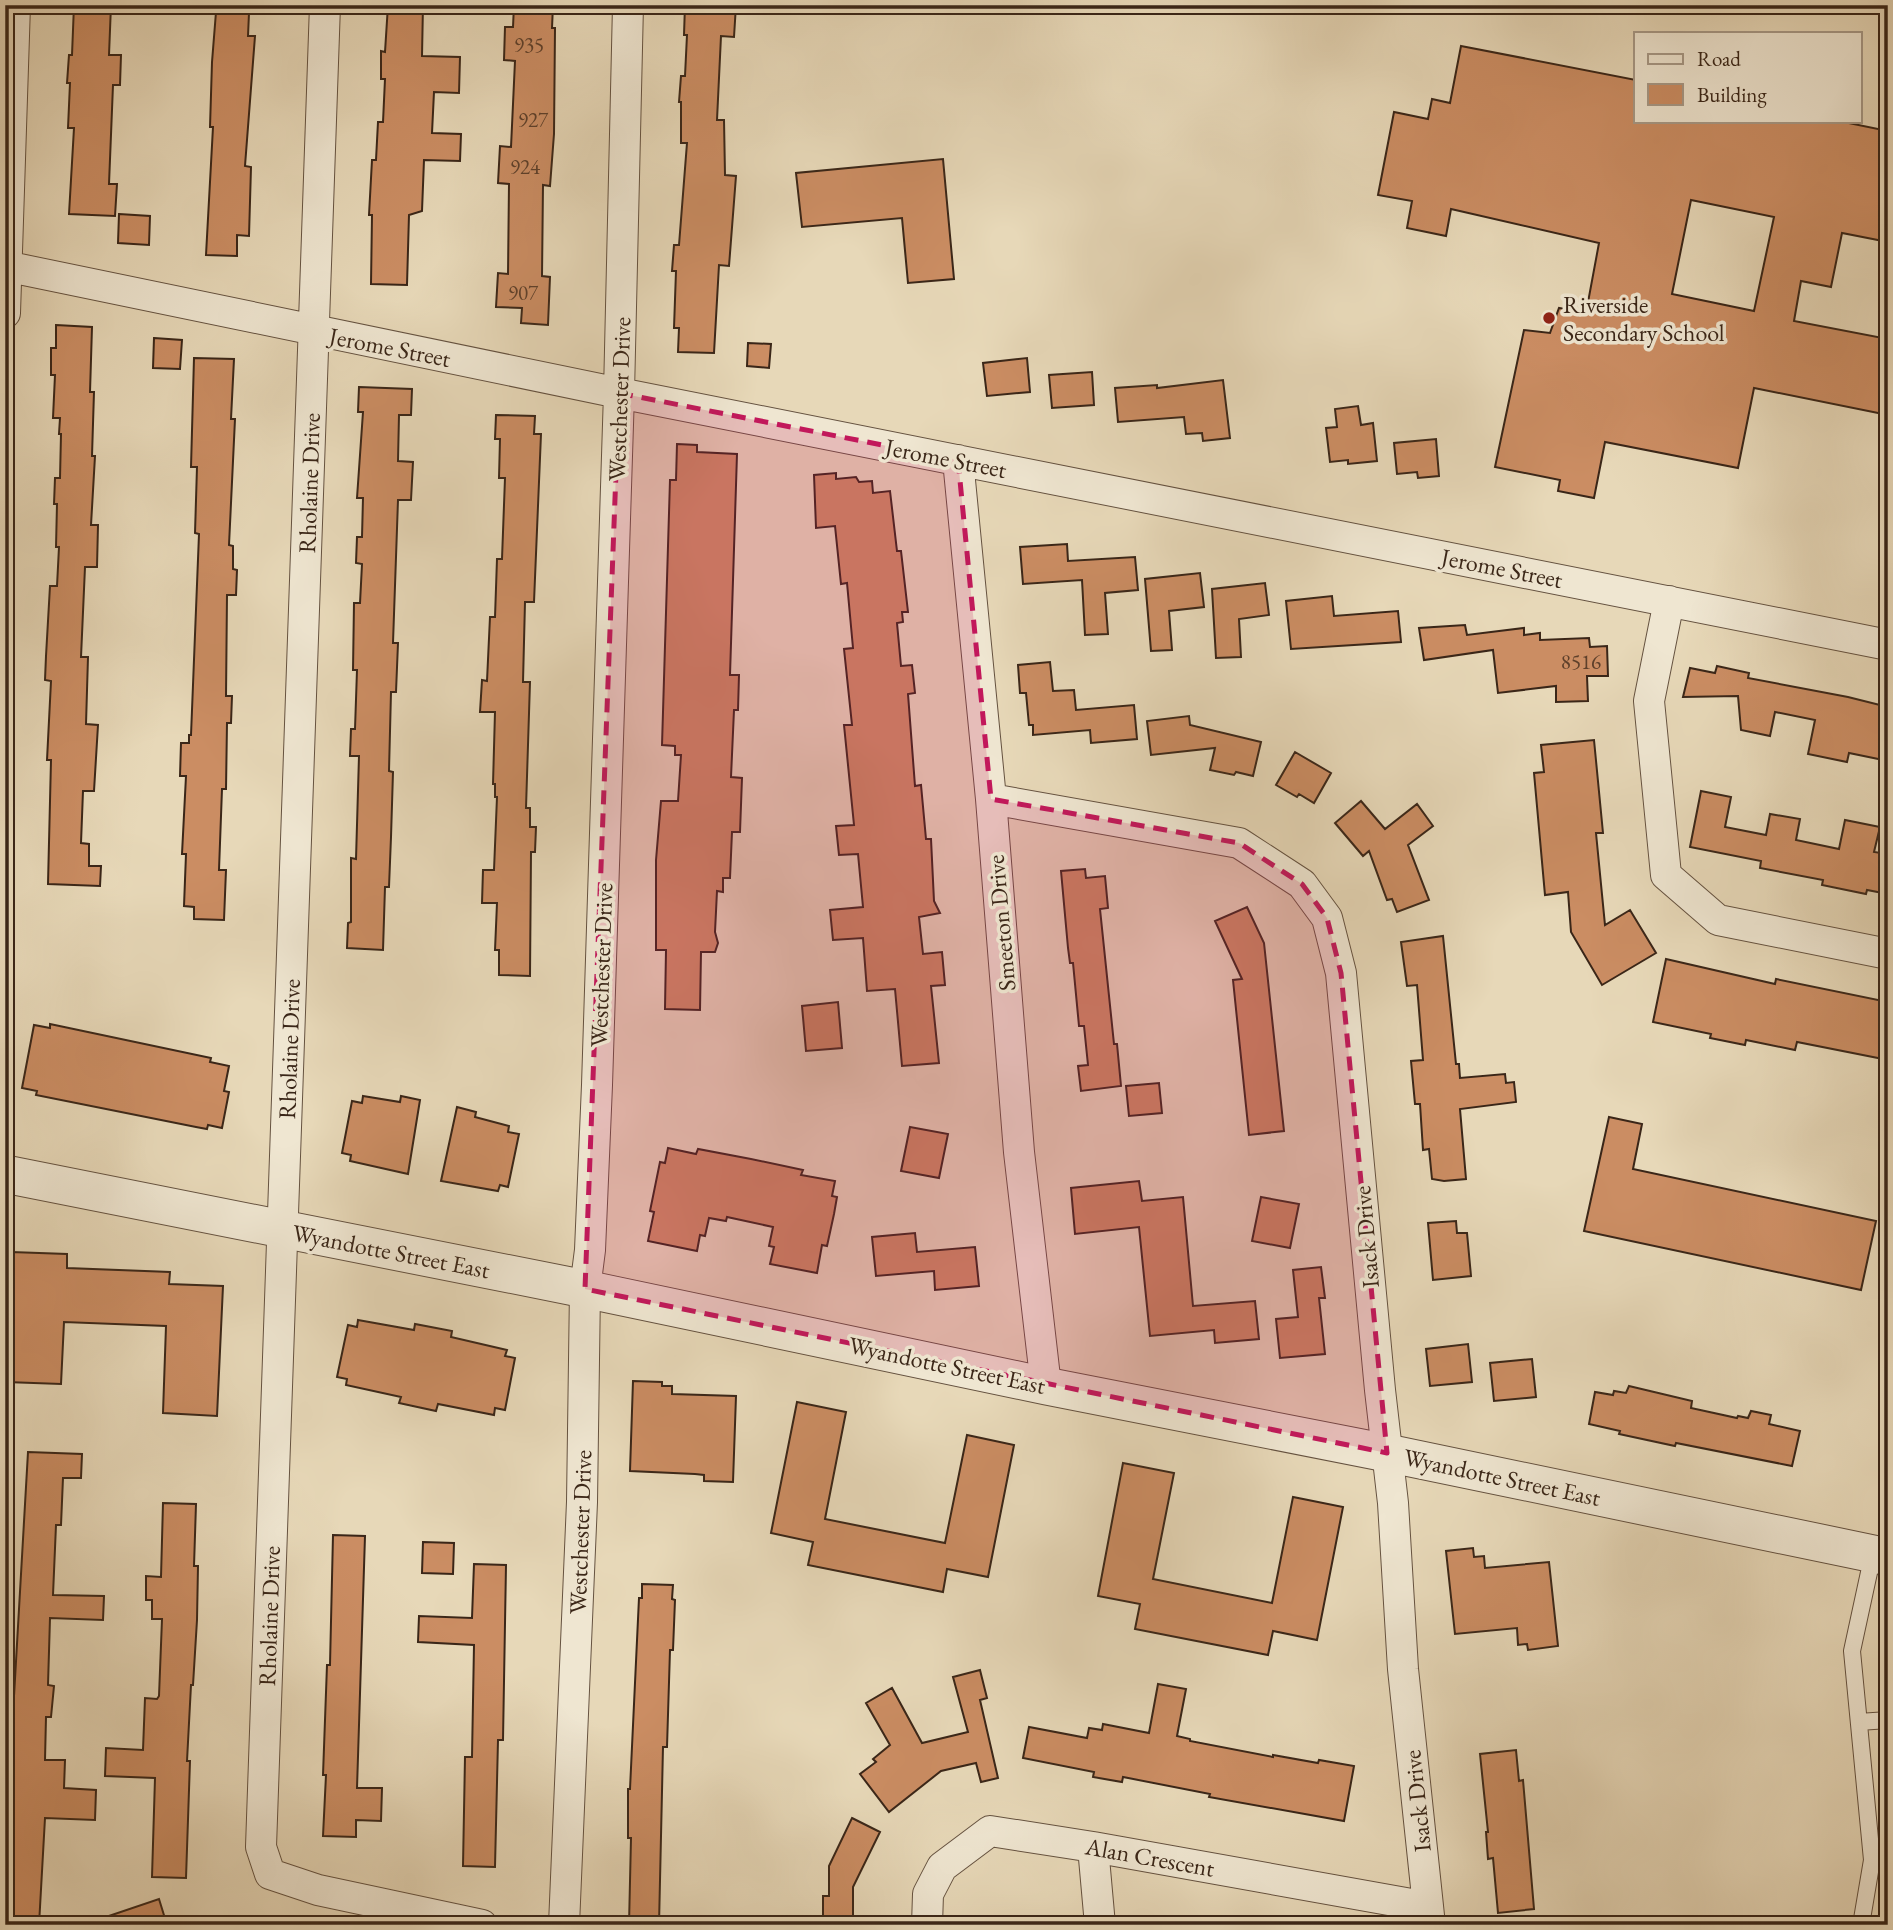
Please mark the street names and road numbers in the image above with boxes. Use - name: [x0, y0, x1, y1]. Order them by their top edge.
- street label: Westchester Drive: [601, 316, 637, 482]
- street label: Jerome Street: [325, 320, 454, 374]
- street label: Rholaine Drive: [291, 412, 327, 554]
- street label: Jerome Street: [881, 431, 1010, 485]
- street label: Jerome Street: [1437, 541, 1566, 595]
- street label: Smeeton Drive: [980, 854, 1022, 992]
- street label: Westchester Drive: [583, 882, 619, 1048]
- street label: Rholaine Drive: [271, 978, 307, 1120]
- street label: Isack Drive: [1346, 1185, 1386, 1289]
- street label: Wyandotte Street East: [290, 1217, 493, 1285]
- street label: Wyandotte Street East: [846, 1329, 1049, 1401]
- street label: Wyandotte Street East: [1401, 1441, 1604, 1513]
- street label: Westchester Drive: [562, 1449, 598, 1615]
- street label: Rholaine Drive: [251, 1545, 287, 1687]
- street label: Isack Drive: [1396, 1748, 1438, 1854]
- street label: Alan Crescent: [1082, 1830, 1217, 1884]

